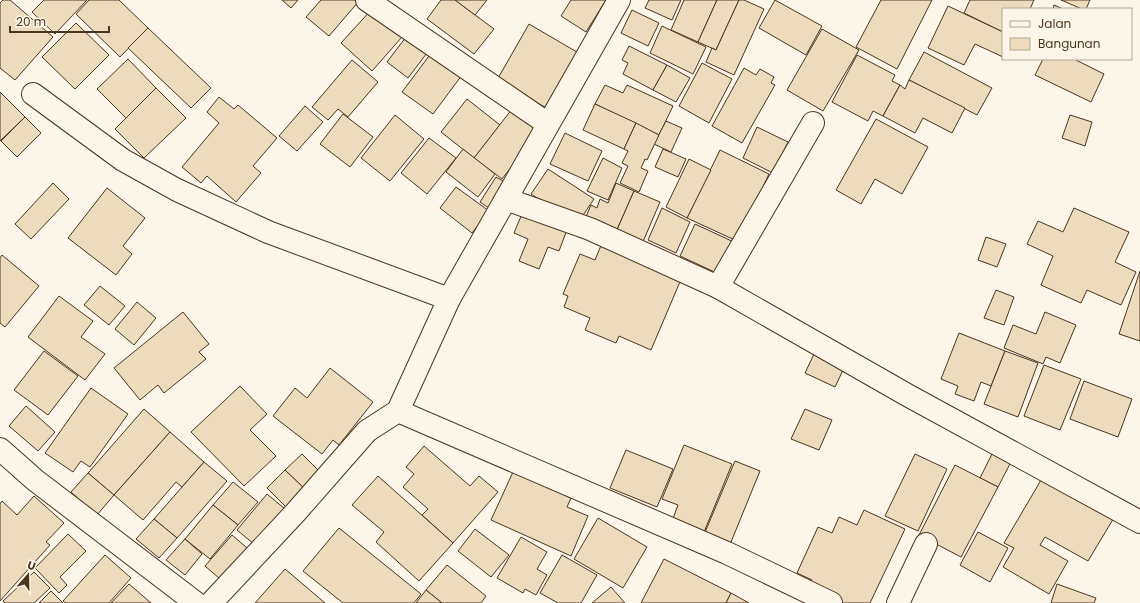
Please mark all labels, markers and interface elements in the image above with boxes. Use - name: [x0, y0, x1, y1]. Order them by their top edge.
- scale bar: [10, 8, 109, 34]
- legend: [1002, 8, 1132, 60]
- text: 20 m: [16, 13, 46, 30]
- text: Jalan: [1038, 15, 1071, 32]
- text: Bangunan: [1038, 35, 1100, 52]
- north arrow: [8, 555, 48, 595]
- text: U: [25, 557, 38, 575]

